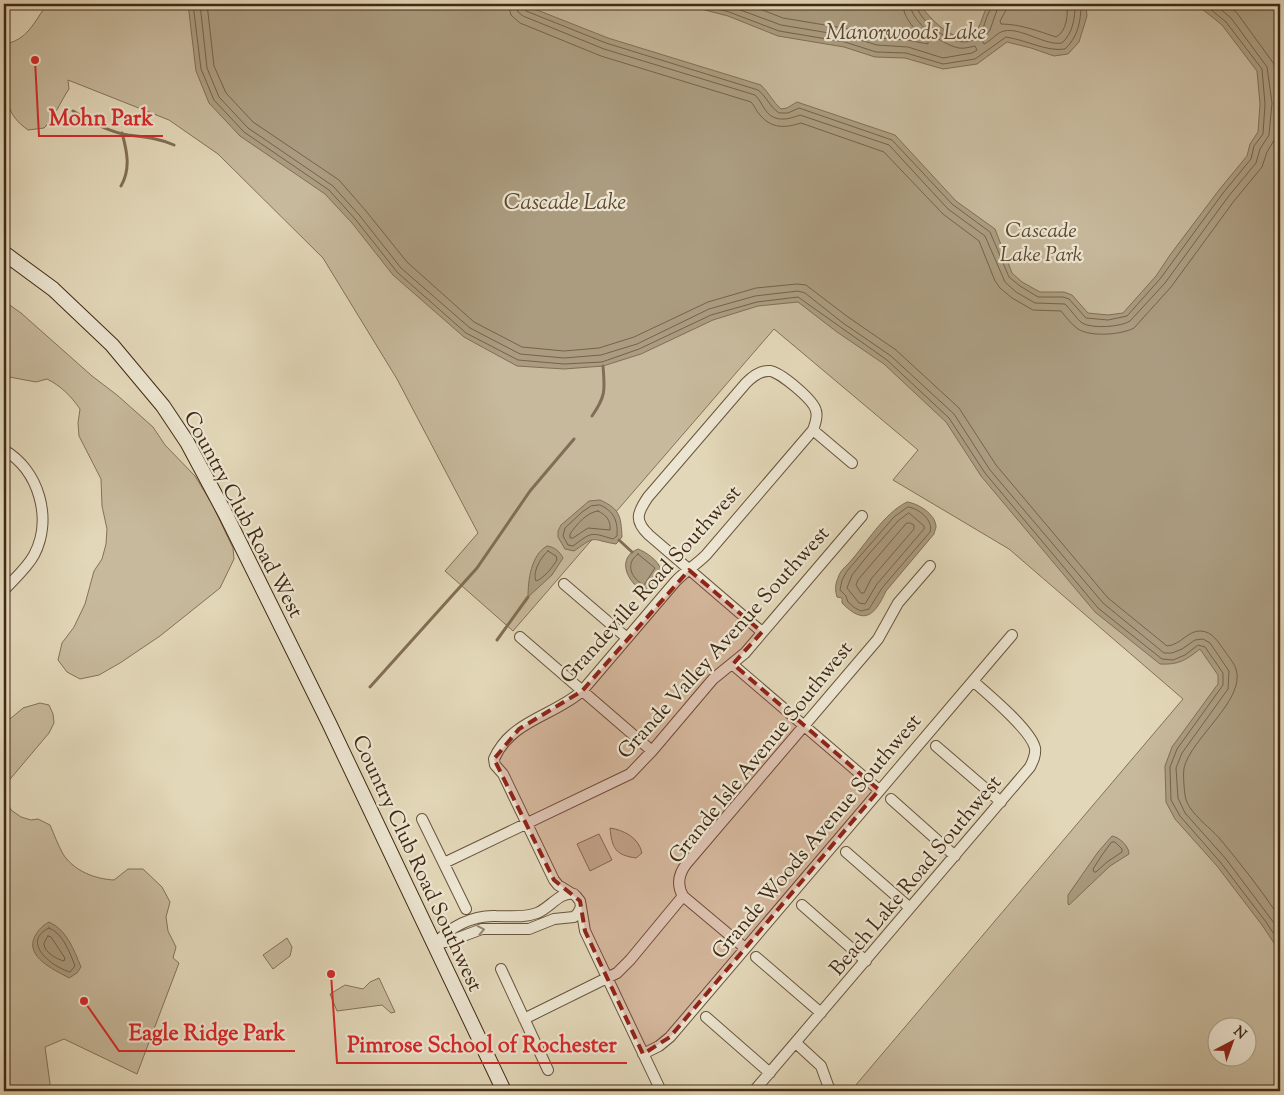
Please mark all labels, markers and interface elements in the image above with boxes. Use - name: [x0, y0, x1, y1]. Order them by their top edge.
- water label: Manorwoods Lake: [826, 18, 986, 50]
- callout: Mohn Park: [39, 99, 163, 136]
- text: Mohn Park: [49, 104, 153, 136]
- water label: Cascade Lake: [504, 188, 626, 220]
- park label: Cascade Lake Park: [1000, 217, 1083, 271]
- street label: Country Club Road West: [175, 406, 310, 624]
- street label: Grandeville Road Southwest: [554, 479, 749, 691]
- street label: Grande Valley Avenue Southwest: [611, 520, 838, 767]
- street label: Grande Isle Avenue Southwest: [662, 636, 861, 871]
- street label: Grande Woods Avenue Southwest: [706, 708, 929, 966]
- street label: Country Club Road Southwest: [343, 731, 489, 997]
- street label: Beach Lake Road Southwest: [824, 769, 1010, 983]
- one-way arrow: [477, 926, 486, 936]
- callout: Eagle Ridge Park: [119, 1014, 295, 1051]
- north arrow: [1206, 1018, 1256, 1068]
- text: Eagle Ridge Park: [129, 1019, 285, 1051]
- text: N: [1228, 1022, 1250, 1045]
- callout: Pimrose School of Rochester: [337, 1026, 627, 1063]
- text: Pimrose School of Rochester: [347, 1031, 618, 1063]

